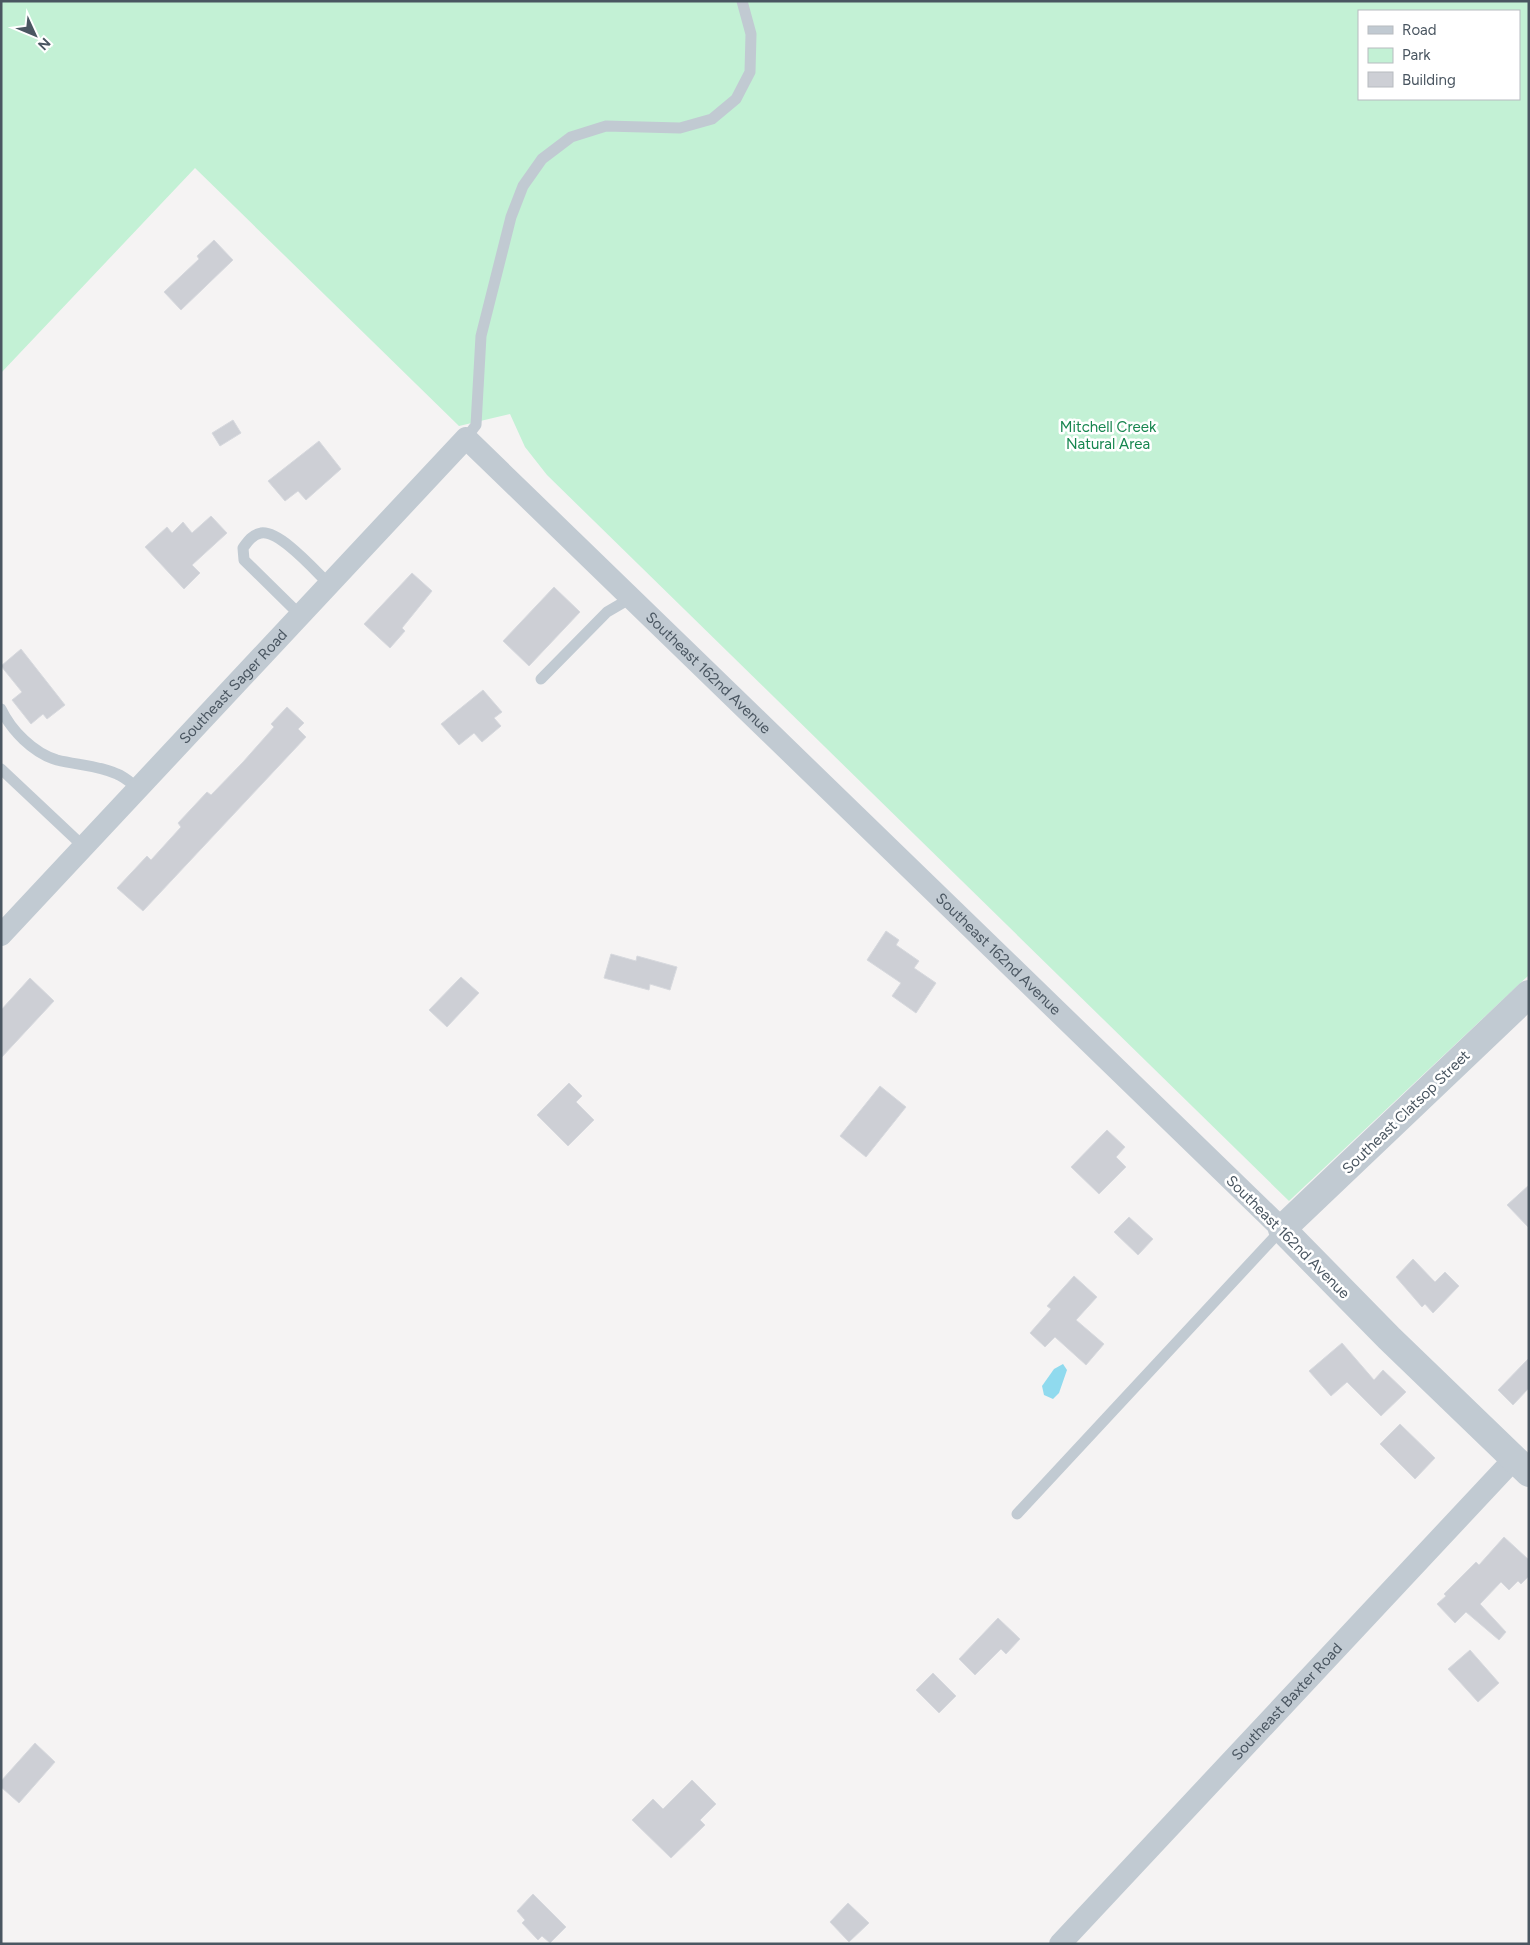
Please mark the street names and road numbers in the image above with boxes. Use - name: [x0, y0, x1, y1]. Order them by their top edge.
- street label: Southeast 162nd Avenue: [642, 608, 775, 738]
- street label: Southeast Sager Road: [176, 626, 291, 748]
- street label: Southeast 162nd Avenue: [932, 889, 1065, 1019]
- street label: Southeast Clatsop Street: [1339, 1046, 1474, 1178]
- street label: Southeast 162nd Avenue: [1223, 1172, 1353, 1302]
- street label: Southeast Baxter Road: [1228, 1639, 1346, 1764]

